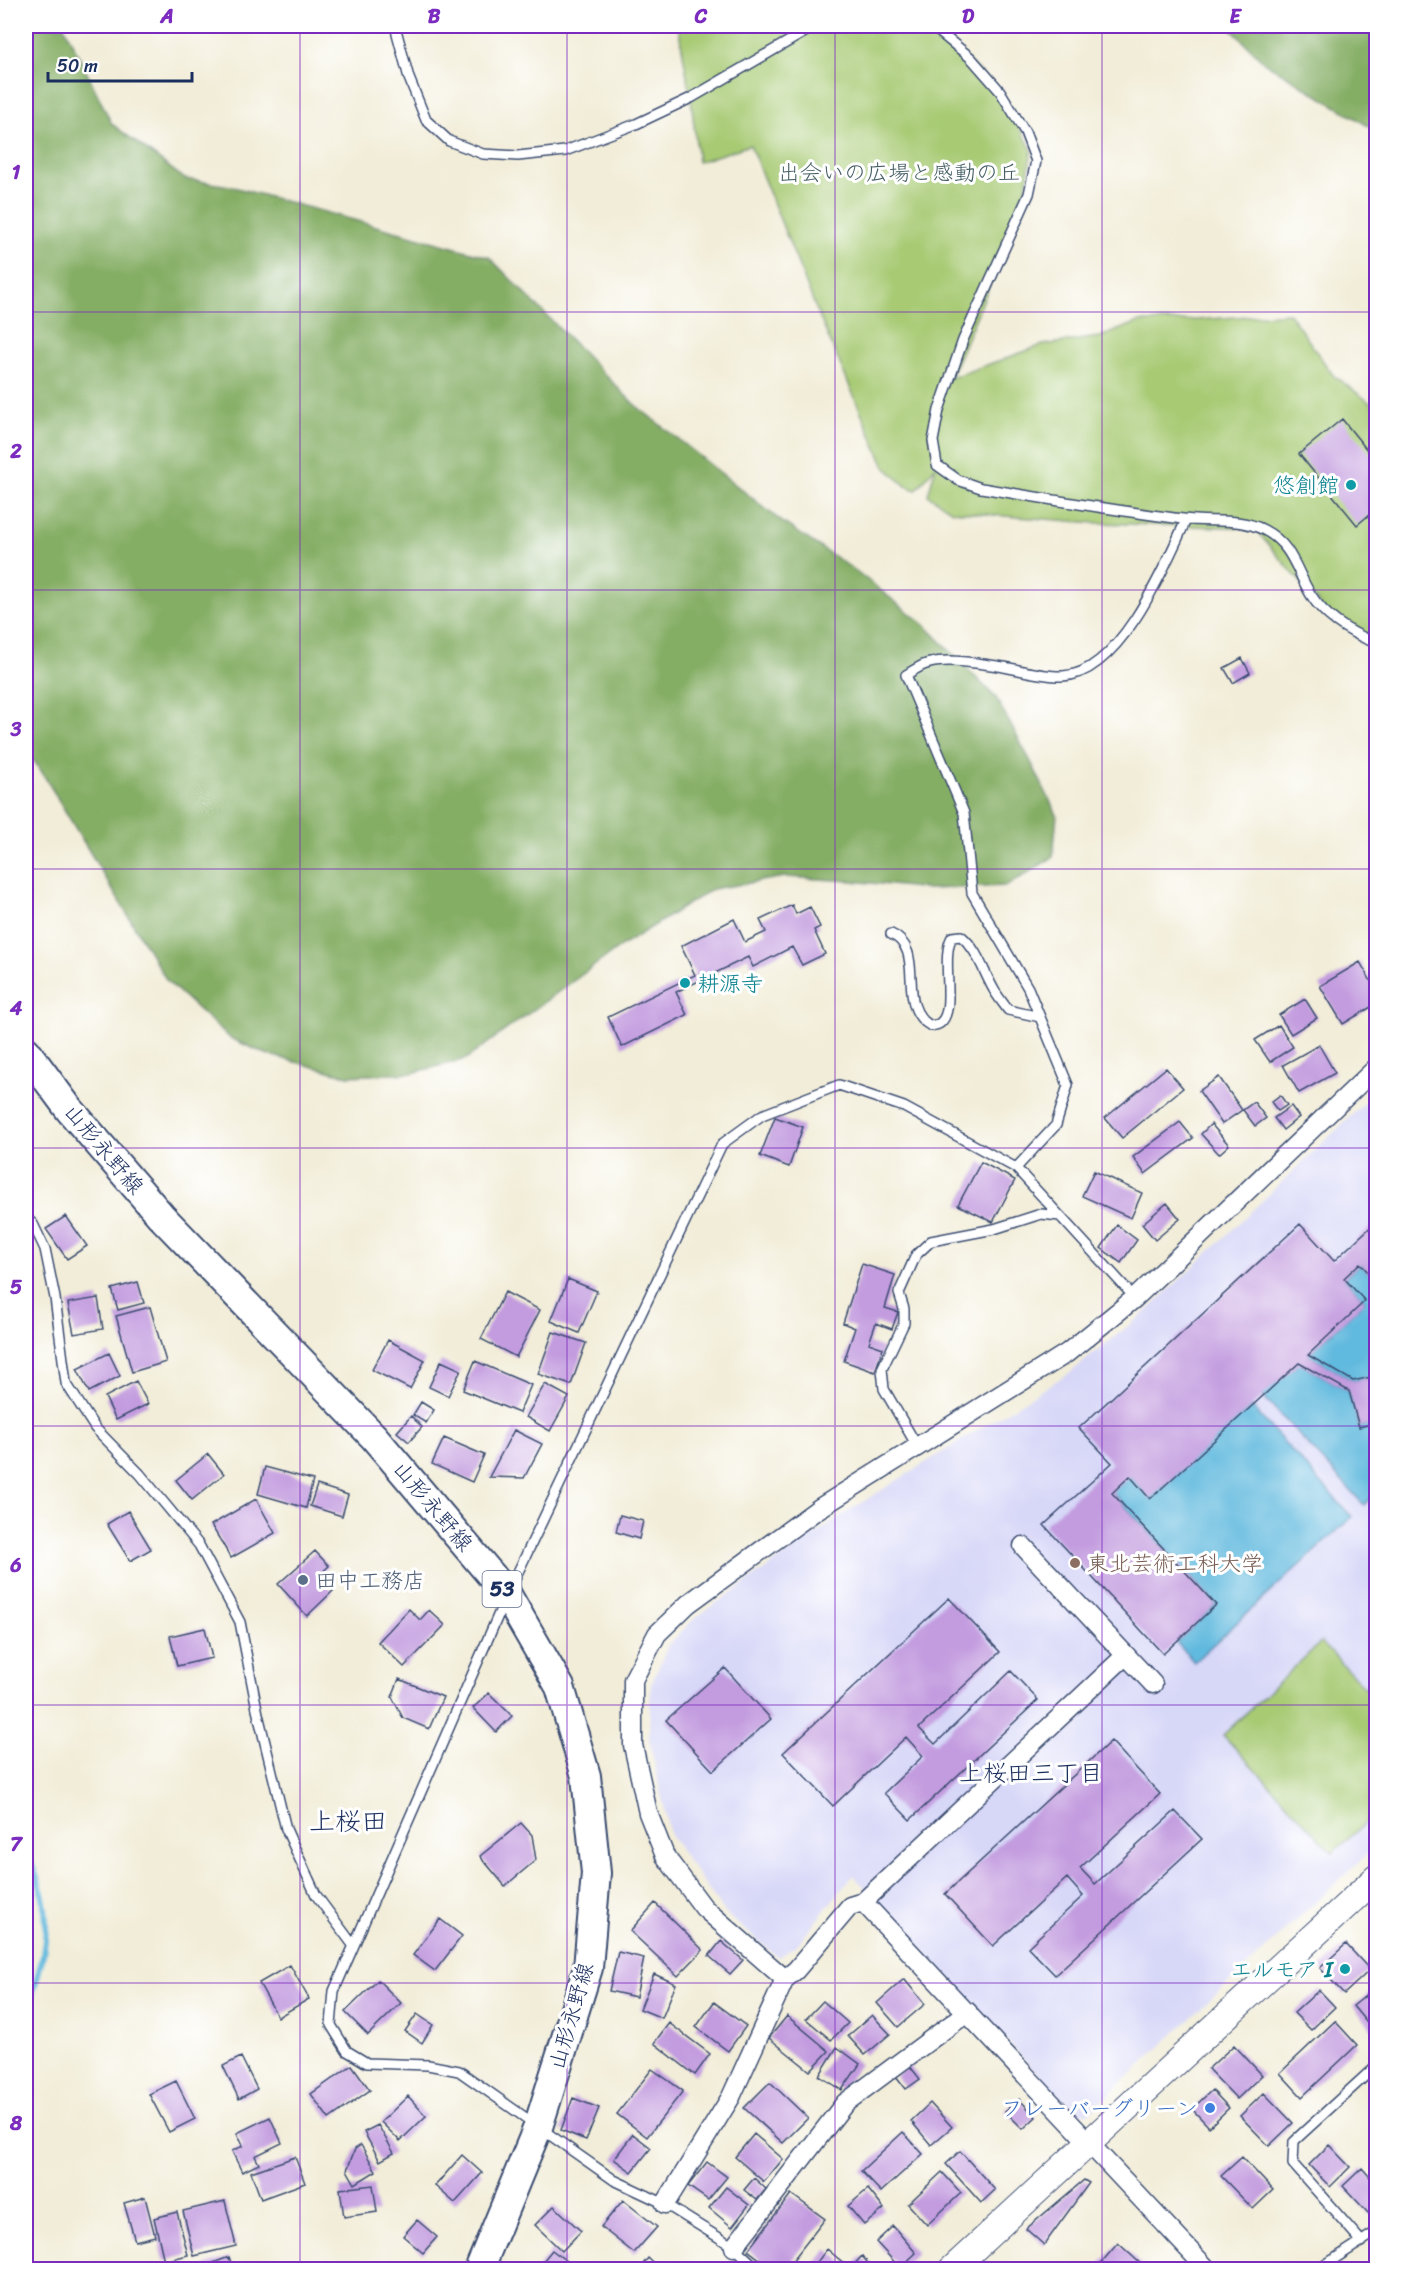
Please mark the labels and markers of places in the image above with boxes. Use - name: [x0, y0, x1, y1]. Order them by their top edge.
- place label: 悠創館: [1273, 466, 1339, 505]
- marker: 悠創館: [1344, 478, 1358, 492]
- place label: 耕源寺: [697, 964, 763, 1003]
- marker: 耕源寺: [678, 976, 692, 990]
- place label: 東北芸術工科大学: [1087, 1544, 1263, 1583]
- marker: 東北芸術工科大学: [1068, 1556, 1082, 1570]
- place label: 田中工務店: [315, 1561, 425, 1600]
- marker: 田中工務店: [296, 1573, 310, 1587]
- place label: エルモア I: [1231, 1950, 1334, 1989]
- marker: エルモア I: [1338, 1962, 1352, 1976]
- place label: フレーバーグリーン: [1001, 2089, 1198, 2128]
- marker: フレーバーグリーン: [1203, 2101, 1217, 2115]

